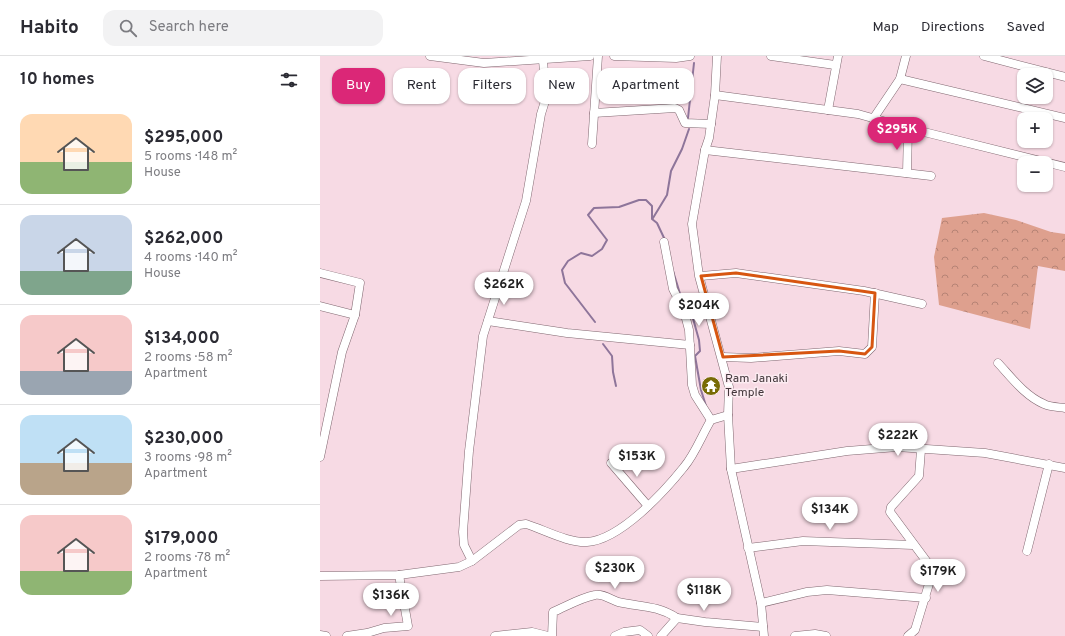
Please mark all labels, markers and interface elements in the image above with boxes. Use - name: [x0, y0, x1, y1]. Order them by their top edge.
- search box: [103, 10, 383, 46]
- text: Habito: [20, 16, 79, 40]
- icon: search: [117, 17, 139, 39]
- text: Search here: [149, 18, 229, 37]
- text: Map: [873, 19, 899, 36]
- text: Directions: [921, 19, 985, 36]
- text: Saved: [1007, 19, 1045, 36]
- chip: Buy: [332, 68, 385, 104]
- chip: Rent: [393, 68, 450, 104]
- chip: Filters: [458, 68, 526, 104]
- chip: New: [534, 68, 589, 104]
- chip: Apartment: [597, 68, 694, 104]
- map controls: [1017, 68, 1053, 192]
- button: layers: [1017, 68, 1053, 104]
- text: 10 homes: [20, 69, 95, 91]
- icon: filters: [278, 69, 300, 91]
- button: +: [1017, 112, 1053, 148]
- pin: $295K: [869, 117, 925, 151]
- text: $295K: [877, 122, 917, 138]
- text: $295,000: [144, 127, 223, 149]
- icon: home: [52, 130, 100, 178]
- text: 5 rooms · 148 m²: [144, 149, 237, 165]
- button: −: [1017, 156, 1053, 192]
- text: House: [144, 165, 181, 181]
- text: $262,000: [144, 228, 223, 250]
- icon: home: [52, 231, 100, 279]
- text: 4 rooms · 140 m²: [144, 250, 238, 266]
- text: House: [144, 266, 181, 282]
- pin: $262K: [476, 272, 532, 306]
- text: $262K: [484, 277, 524, 293]
- pin: $204K: [671, 293, 727, 327]
- text: $204K: [678, 298, 720, 314]
- text: $134,000: [144, 328, 220, 350]
- icon: home: [52, 331, 100, 379]
- text: 2 rooms · 58 m²: [144, 350, 232, 366]
- text: Apartment: [144, 366, 207, 382]
- place label: Ram Janaki Temple: [725, 371, 788, 401]
- temple icon: Ram Janaki Temple: [700, 375, 722, 397]
- pin: $222K: [870, 423, 926, 457]
- text: $230,000: [144, 428, 224, 450]
- text: $222K: [878, 428, 918, 444]
- icon: home: [52, 431, 100, 479]
- pin: $153K: [609, 444, 665, 478]
- text: $153K: [618, 449, 656, 465]
- text: 3 rooms · 98 m²: [144, 450, 232, 466]
- text: Apartment: [144, 466, 207, 482]
- pin: $134K: [802, 497, 858, 531]
- text: $134K: [811, 502, 849, 518]
- text: $179,000: [144, 528, 218, 550]
- icon: home: [52, 531, 100, 579]
- text: 2 rooms · 78 m²: [144, 550, 230, 566]
- pin: $230K: [587, 556, 643, 590]
- pin: $179K: [910, 559, 966, 593]
- text: $230K: [594, 561, 636, 577]
- text: $179K: [919, 564, 957, 580]
- text: Apartment: [144, 566, 207, 582]
- pin: $118K: [676, 578, 732, 612]
- pin: $136K: [363, 583, 419, 617]
- text: $118K: [686, 583, 722, 599]
- text: $136K: [372, 588, 410, 604]

